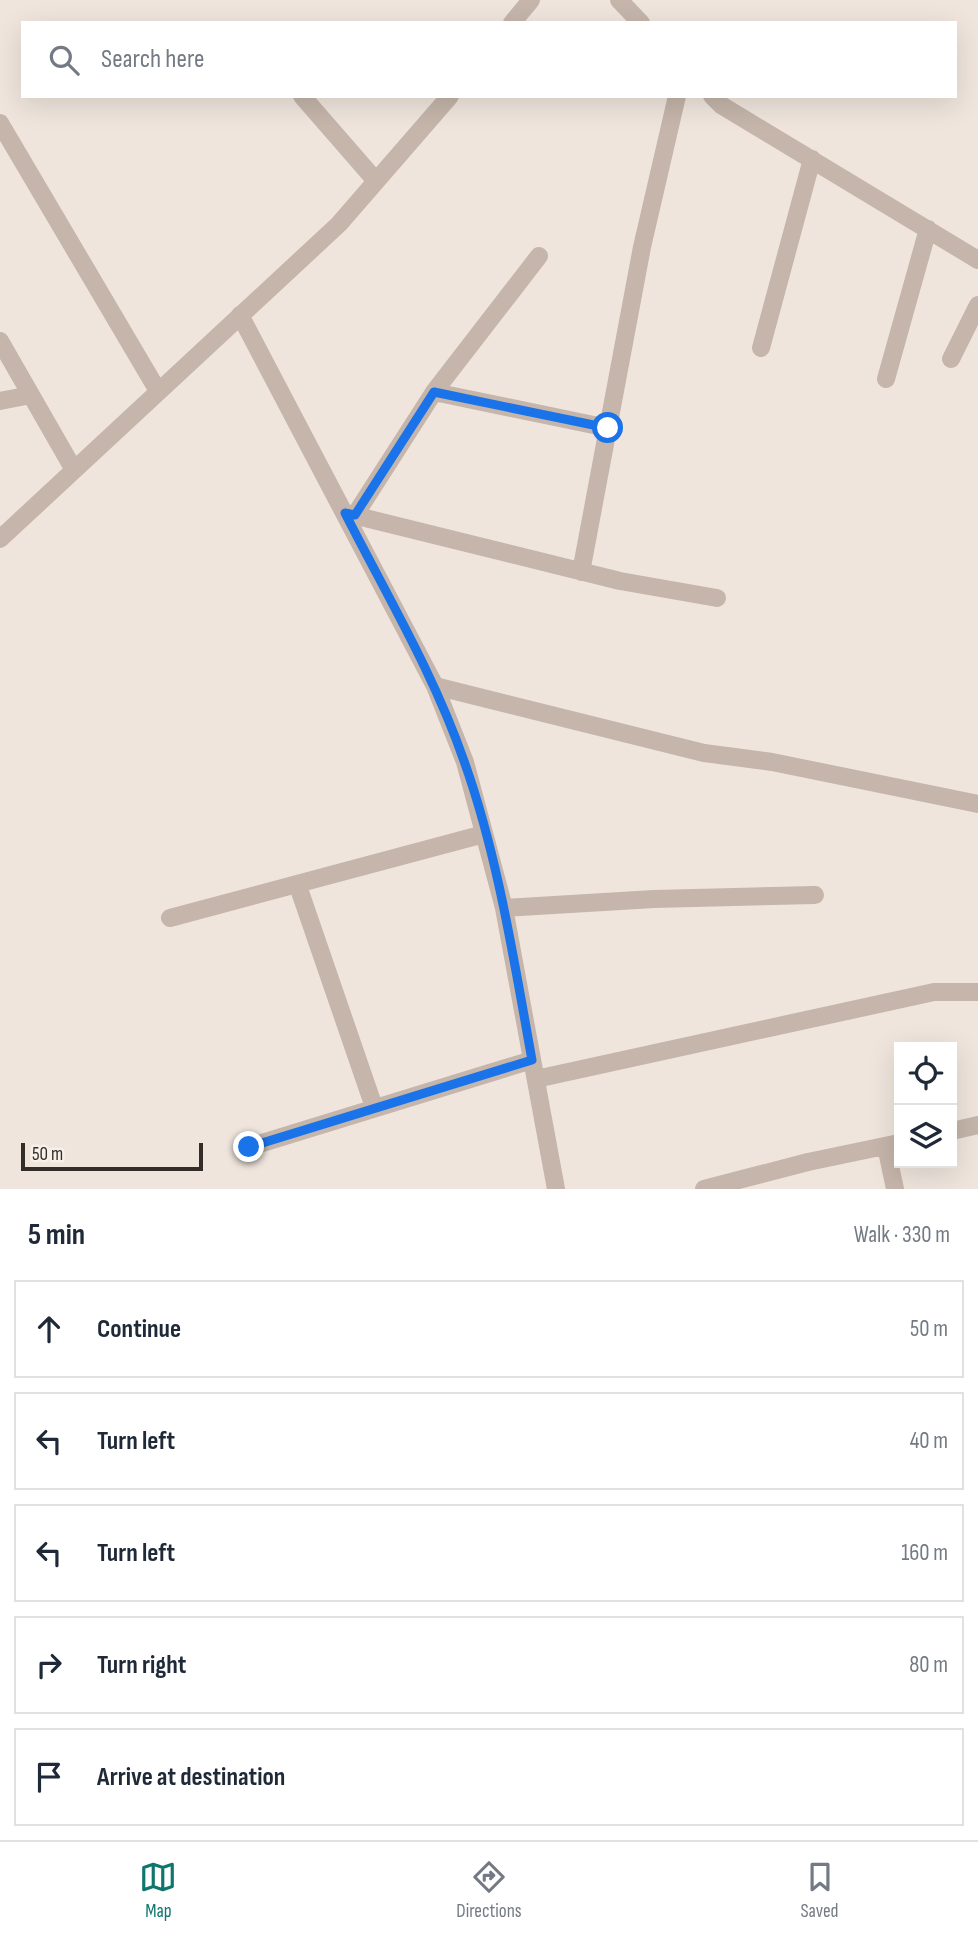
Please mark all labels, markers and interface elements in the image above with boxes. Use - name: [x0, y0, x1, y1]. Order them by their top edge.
- search box: [21, 21, 957, 98]
- icon: search: [45, 41, 83, 79]
- text: Search here: [101, 44, 204, 75]
- route start: [592, 412, 623, 443]
- map controls: [894, 1042, 957, 1168]
- button: locate: [894, 1042, 957, 1105]
- button: layers: [894, 1105, 957, 1168]
- route end: [233, 1131, 264, 1162]
- scale bar: [21, 1140, 203, 1172]
- text: 50 m: [32, 1143, 63, 1166]
- text: 5 min: [28, 1217, 85, 1253]
- text: Walk · 330 m: [854, 1221, 950, 1249]
- icon: ahead: [30, 1310, 68, 1348]
- text: Continue: [97, 1314, 181, 1345]
- text: 50 m: [910, 1315, 948, 1343]
- icon: left: [30, 1422, 68, 1460]
- text: Turn left: [97, 1426, 175, 1457]
- text: 40 m: [910, 1427, 948, 1455]
- icon: left: [30, 1534, 68, 1572]
- text: Turn left: [97, 1538, 175, 1569]
- text: 160 m: [901, 1539, 948, 1567]
- icon: right: [30, 1646, 68, 1684]
- text: Turn right: [97, 1650, 186, 1681]
- text: 80 m: [909, 1651, 948, 1679]
- icon: arrive: [30, 1758, 68, 1796]
- text: Arrive at destination: [97, 1762, 285, 1793]
- tab: Map: [139, 1858, 177, 1923]
- tab: Directions: [456, 1858, 522, 1923]
- tab: Saved: [800, 1858, 839, 1923]

